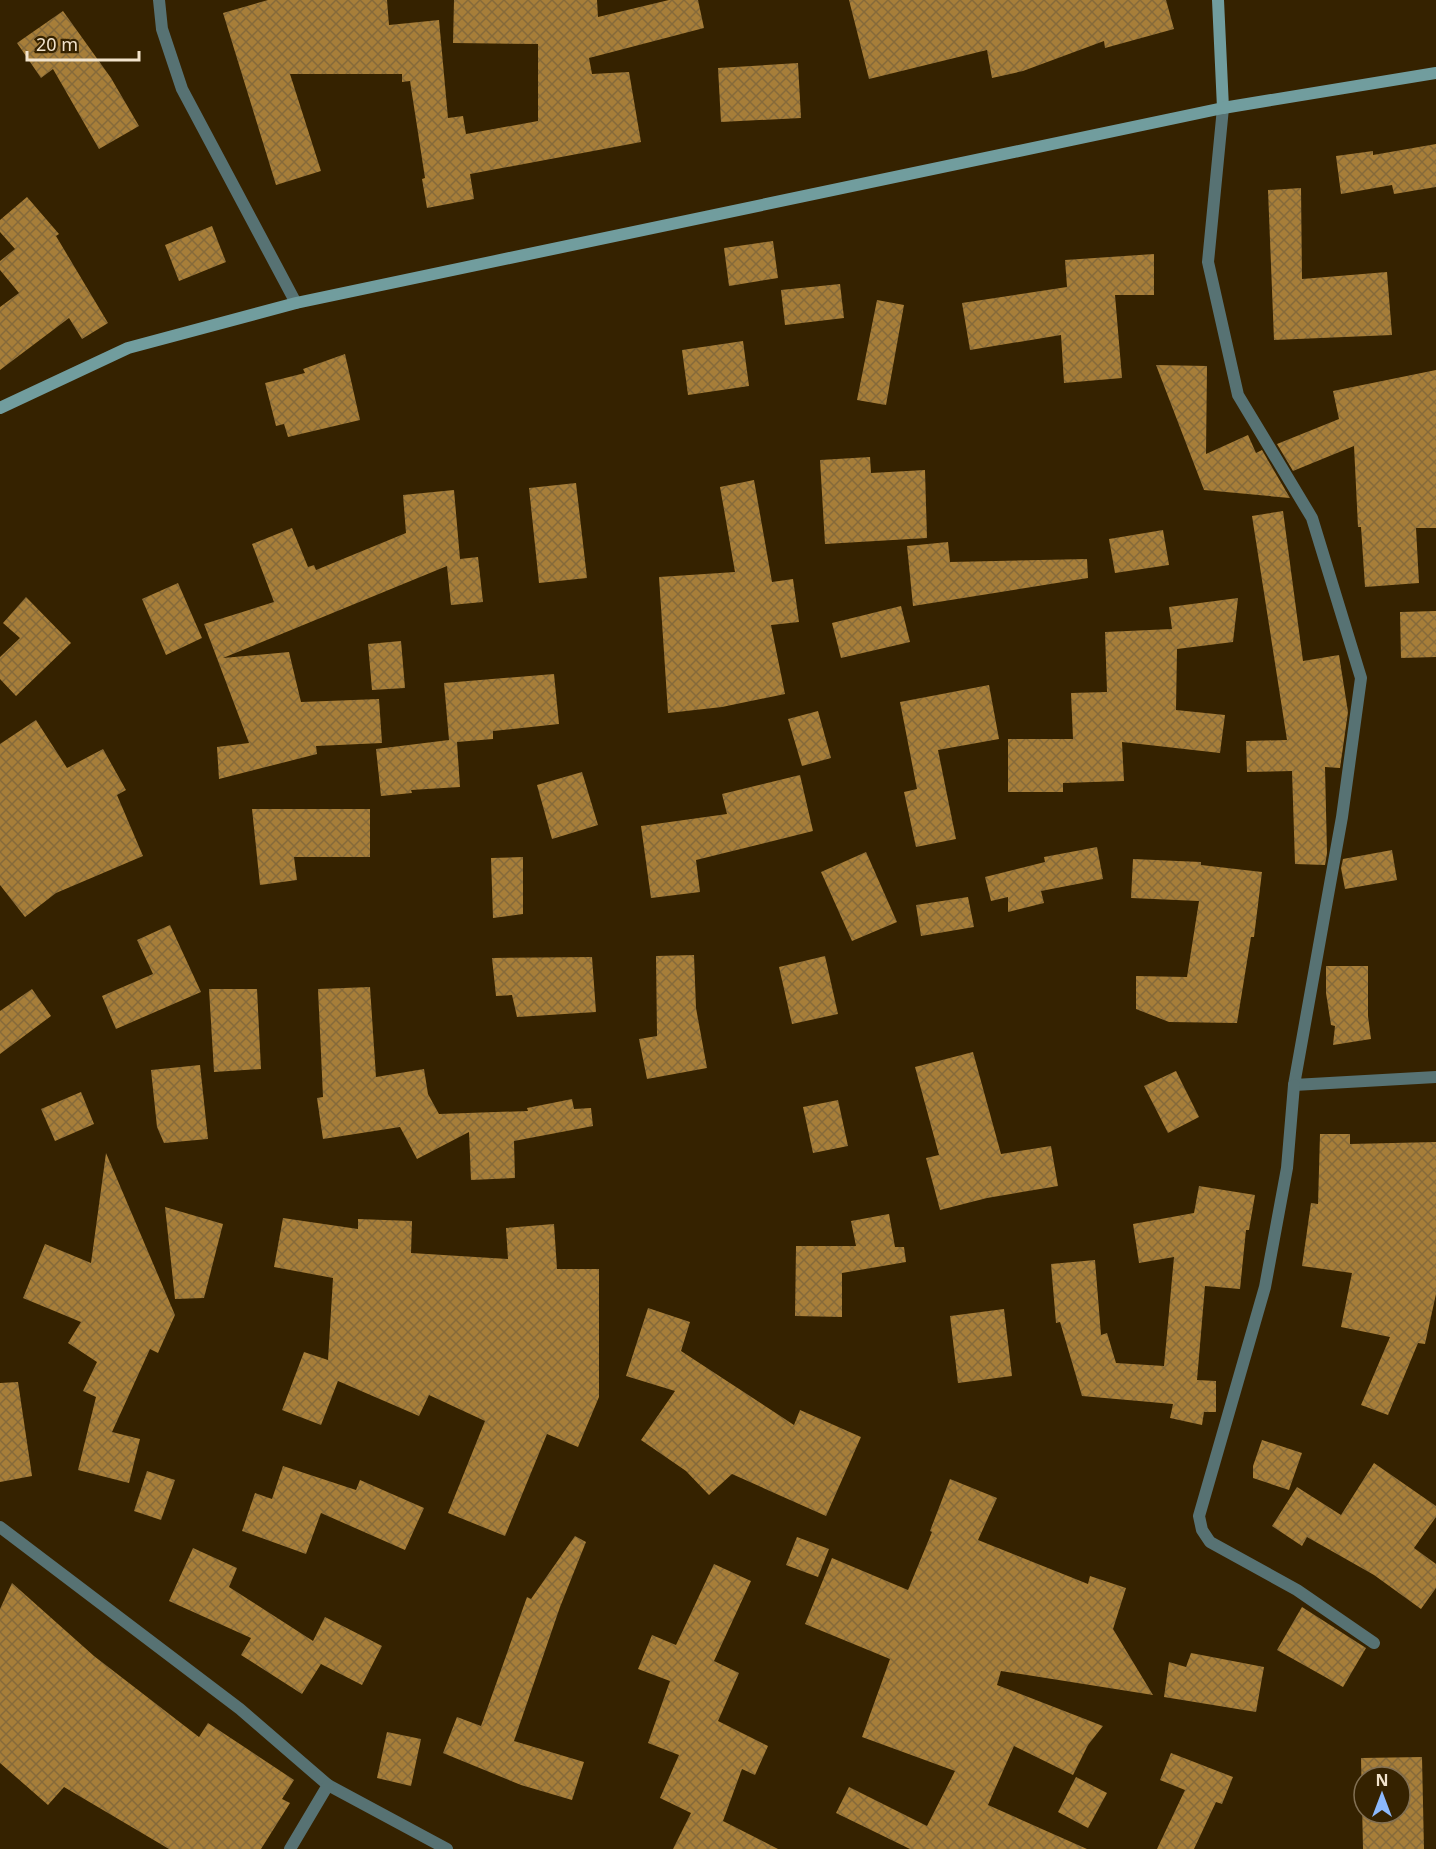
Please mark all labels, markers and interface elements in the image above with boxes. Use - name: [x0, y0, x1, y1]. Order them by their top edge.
- scale bar: [27, 24, 140, 62]
- text: 20 m: [36, 32, 78, 56]
- north arrow: [1352, 1765, 1412, 1825]
- text: N: [1375, 1769, 1389, 1791]

